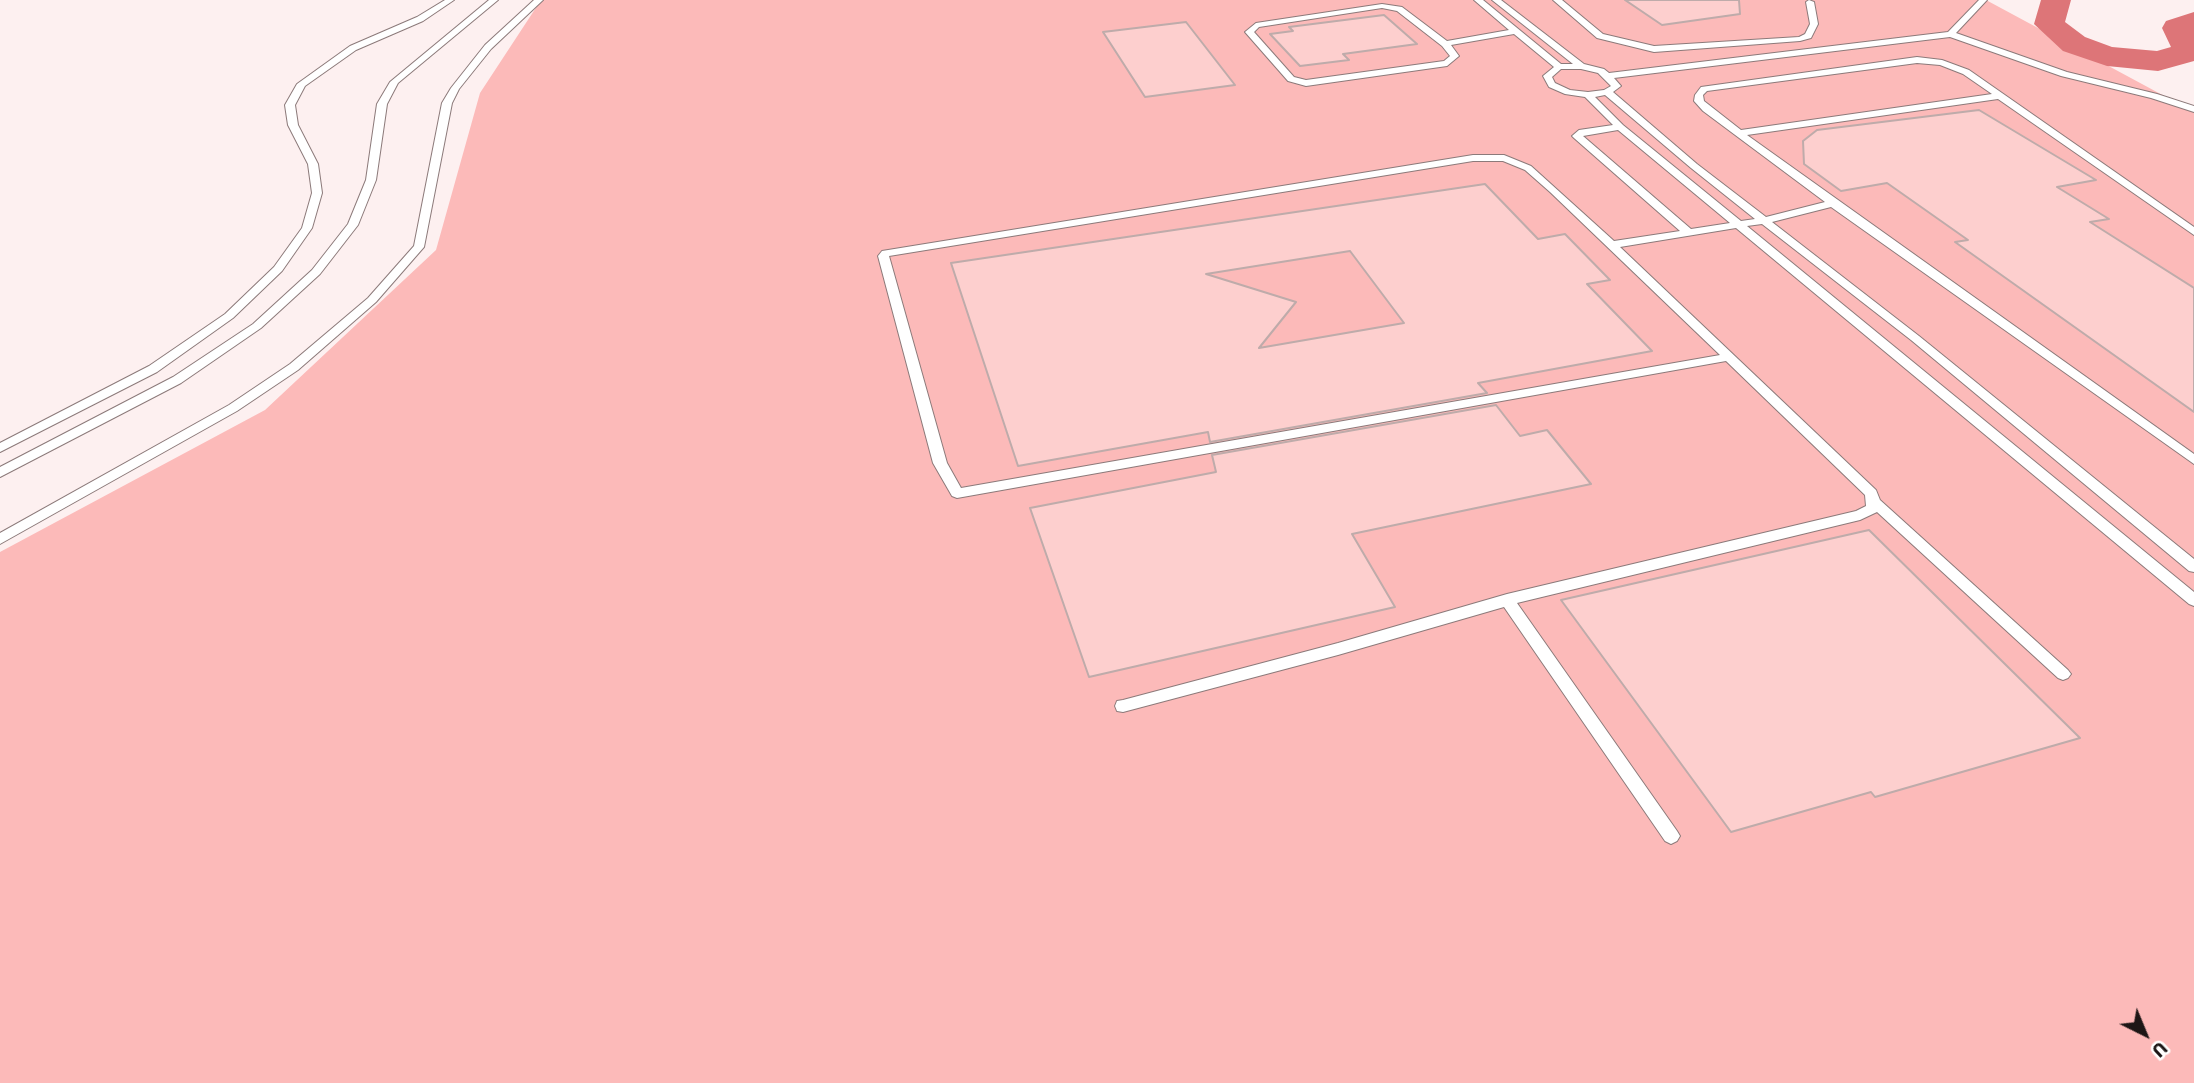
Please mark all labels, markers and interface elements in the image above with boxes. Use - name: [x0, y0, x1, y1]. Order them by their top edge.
- north arrow: [2110, 999, 2180, 1069]
- text: U: [2146, 1036, 2172, 1062]

